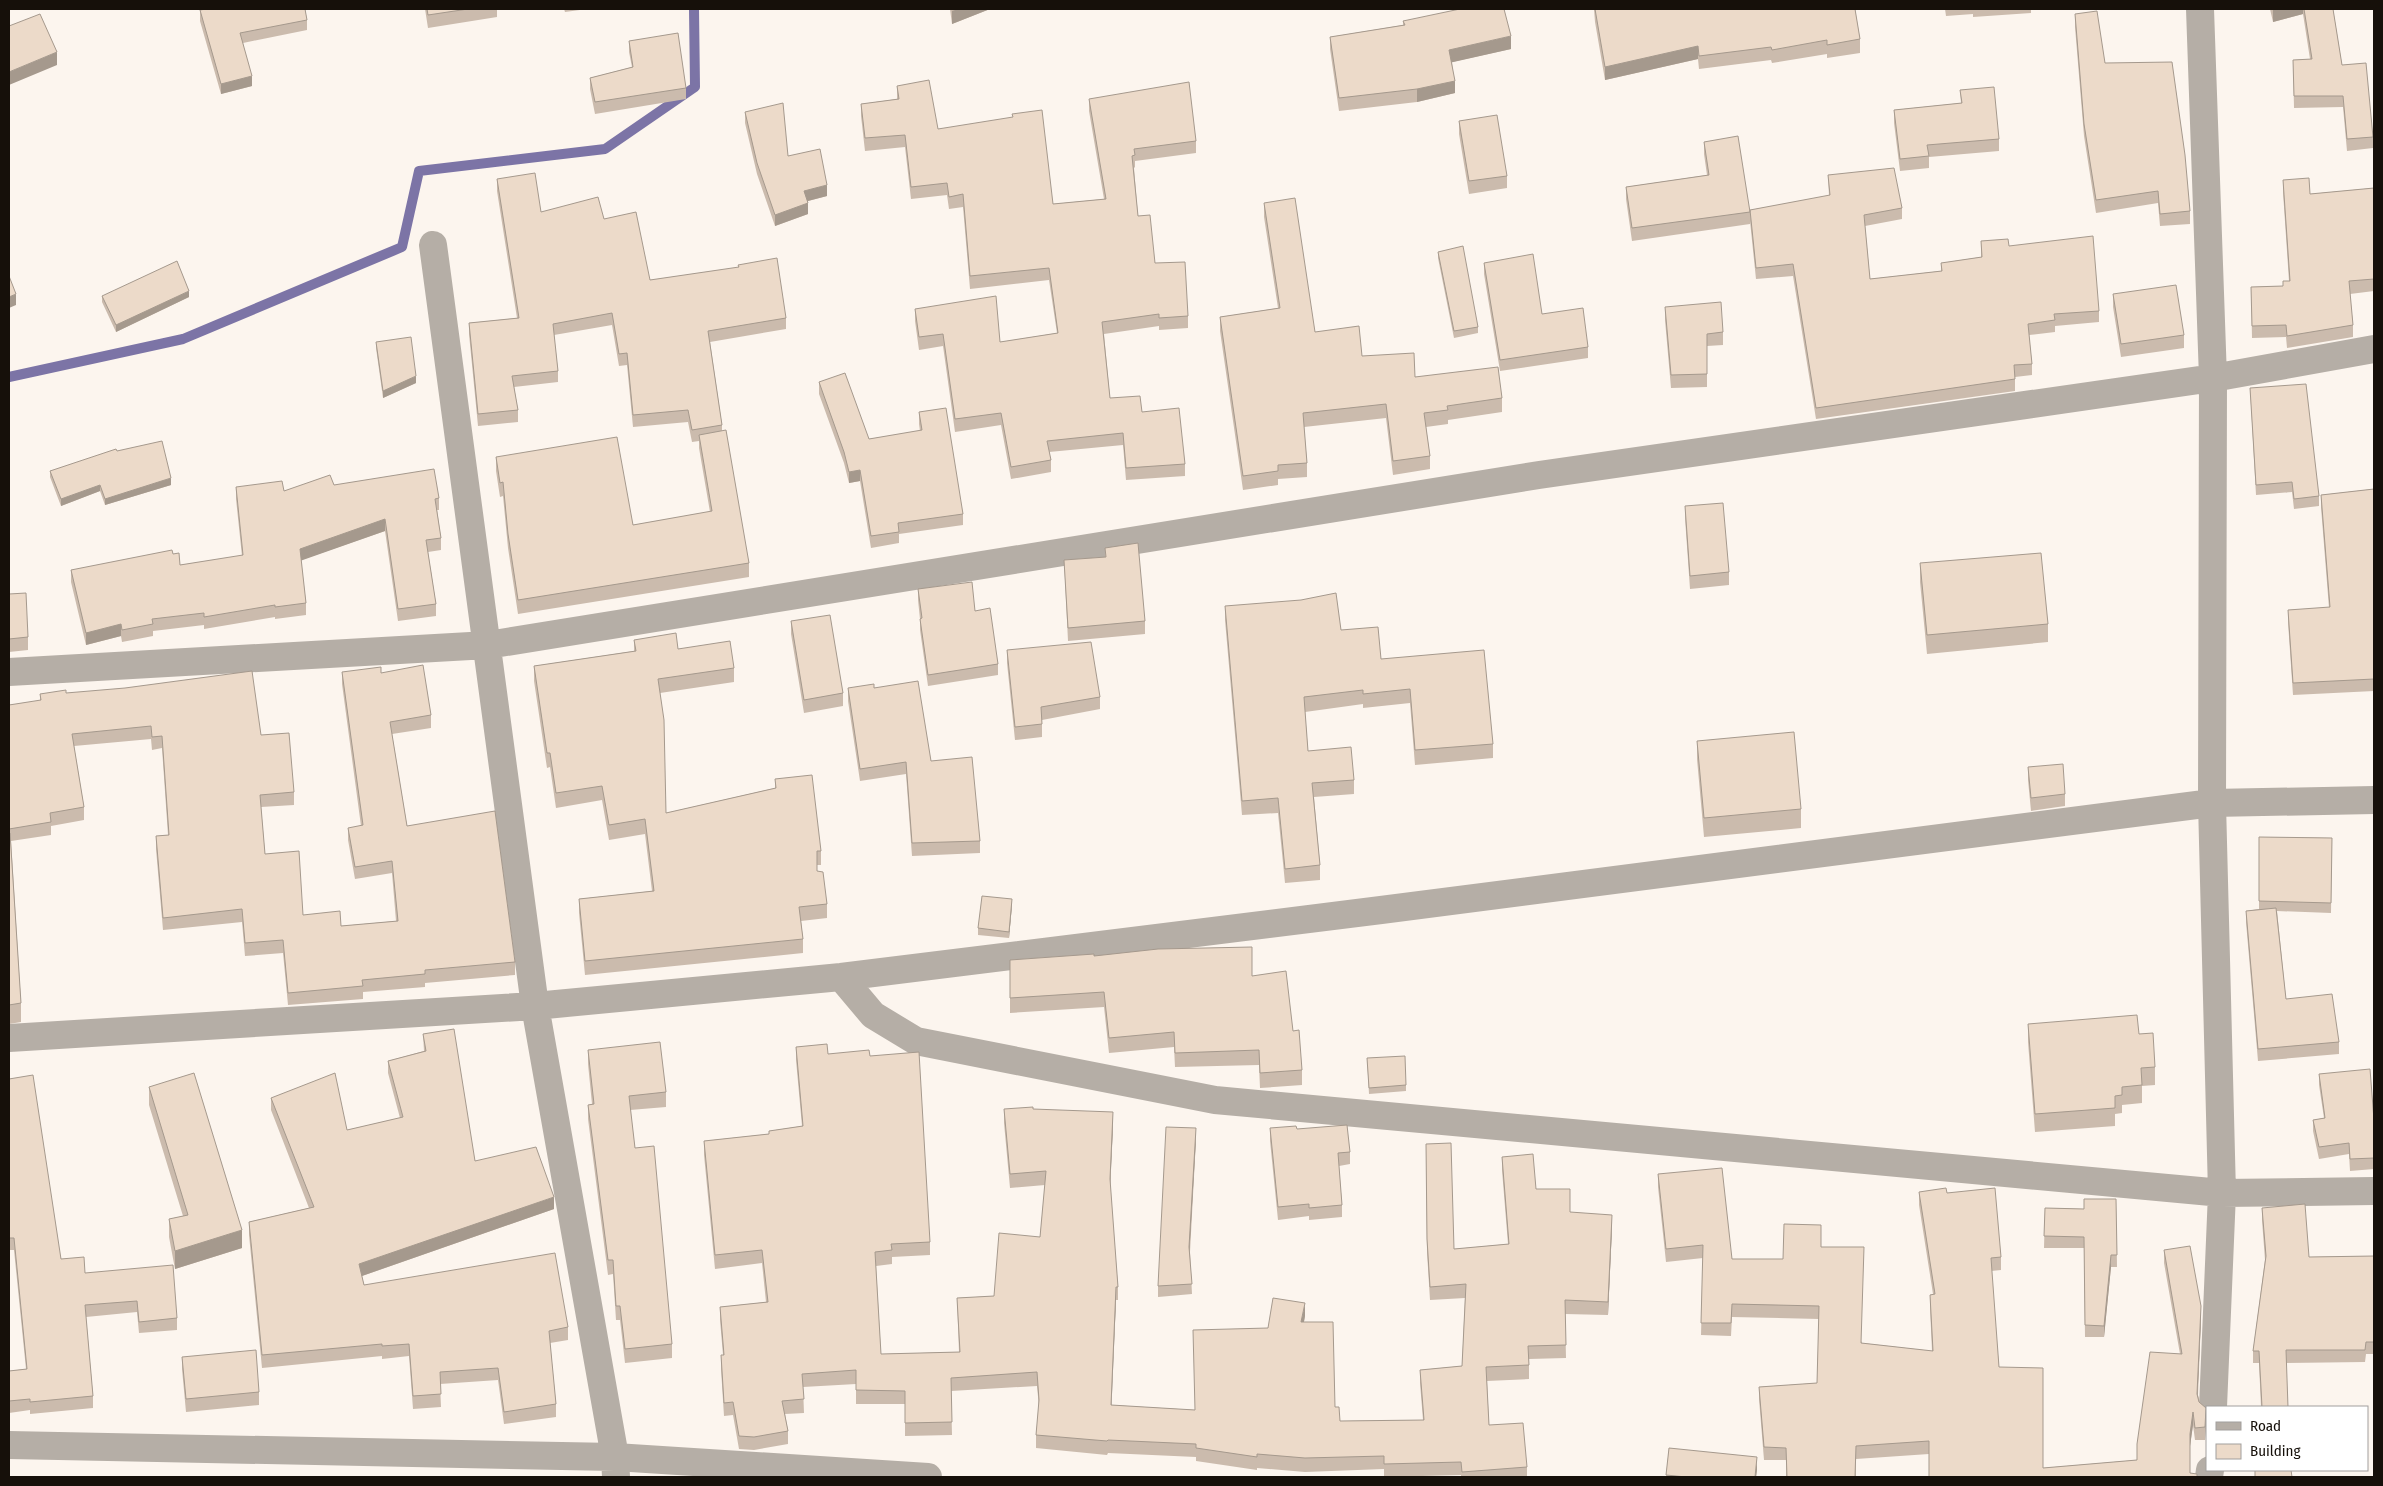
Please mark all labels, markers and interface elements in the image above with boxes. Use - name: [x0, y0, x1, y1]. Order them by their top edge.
- legend: [2206, 1406, 2368, 1471]
- text: Road: [2250, 1417, 2281, 1435]
- text: Building: [2250, 1442, 2301, 1460]

